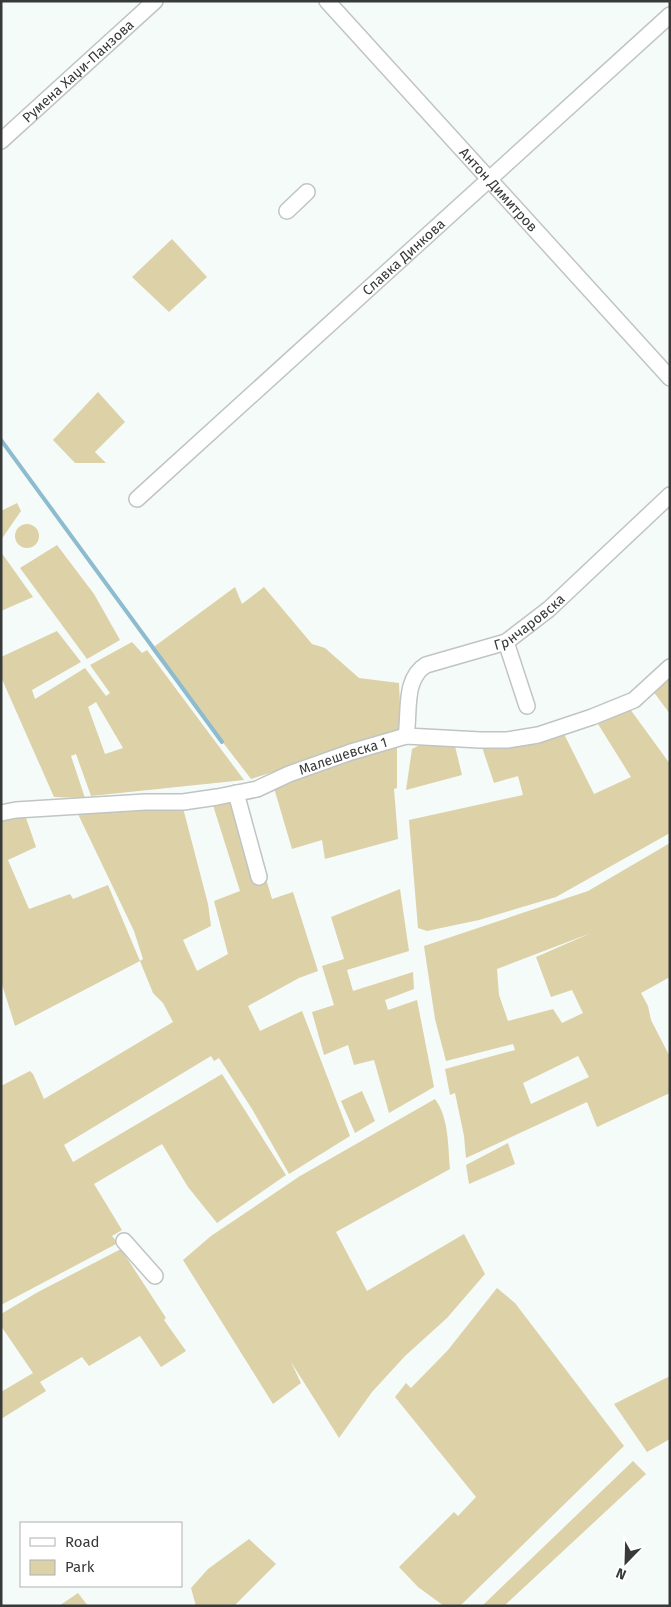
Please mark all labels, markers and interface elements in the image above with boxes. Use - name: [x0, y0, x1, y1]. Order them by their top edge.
- street label: Румена Хаџи-Панзова: [19, 16, 137, 126]
- street label: Антон Димитров: [456, 144, 541, 235]
- street label: Славка Динкова: [359, 215, 448, 299]
- street label: Грнчаровска: [492, 590, 568, 654]
- street label: Малешевска 1: [296, 733, 389, 778]
- legend: [20, 1522, 182, 1587]
- text: Road: [65, 1533, 100, 1551]
- north arrow: [601, 1537, 651, 1587]
- text: Park: [65, 1558, 95, 1576]
- text: N: [614, 1564, 629, 1583]

